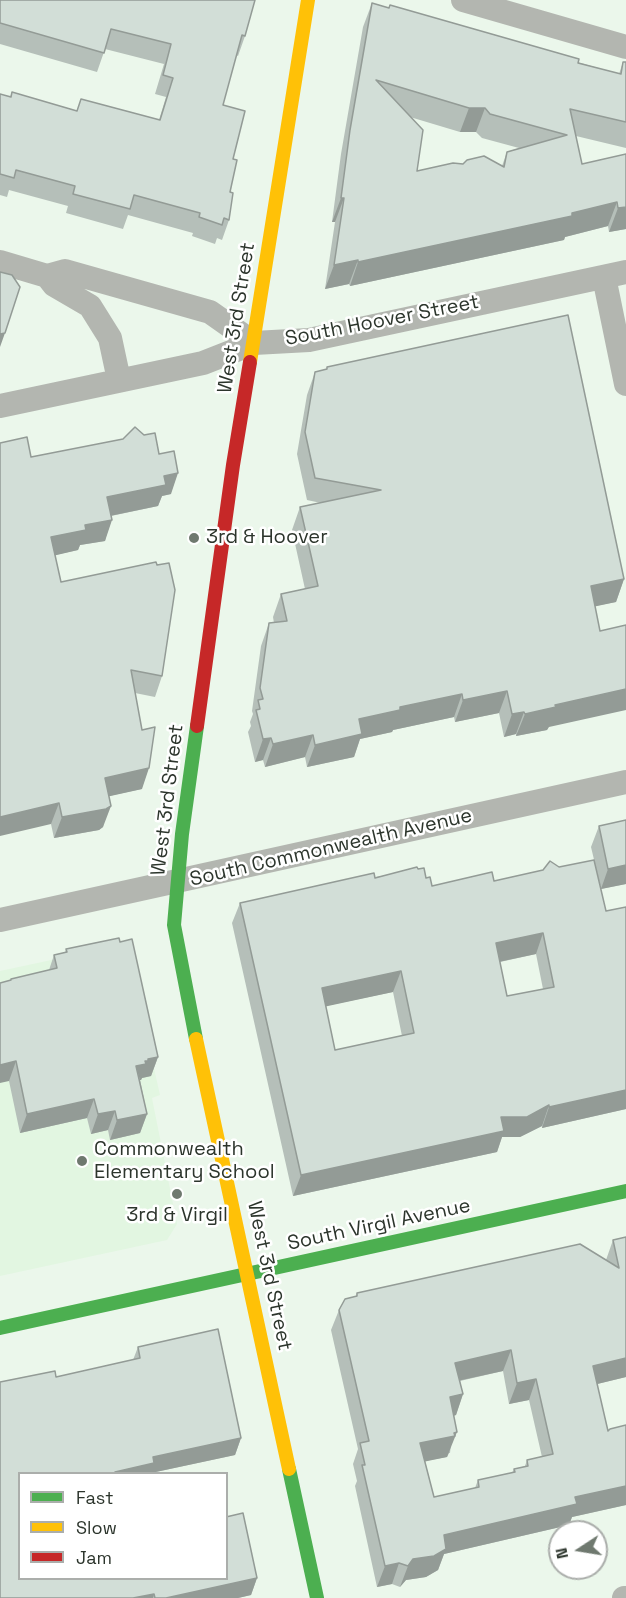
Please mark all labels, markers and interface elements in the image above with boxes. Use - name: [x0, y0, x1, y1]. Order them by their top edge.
- street label: West 3rd Street: [213, 241, 261, 395]
- street label: South Hoover Street: [283, 290, 481, 352]
- place label: 3rd & Hoover: [206, 526, 328, 550]
- marker: 3rd & Hoover: [187, 531, 201, 545]
- street label: West 3rd Street: [147, 723, 189, 877]
- street label: South Commonwealth Avenue: [188, 804, 474, 892]
- place label: Commonwealth Elementary School: [94, 1138, 275, 1185]
- marker: Commonwealth Elementary School: [75, 1154, 89, 1168]
- marker: 3rd & Virgil: [170, 1187, 184, 1201]
- street label: South Virgil Avenue: [285, 1194, 473, 1256]
- street label: West 3rd Street: [241, 1199, 297, 1353]
- place label: 3rd & Virgil: [126, 1204, 228, 1228]
- legend: [18, 1472, 228, 1580]
- text: Fast: [76, 1486, 113, 1509]
- text: Slow: [76, 1516, 117, 1539]
- north arrow: [548, 1520, 608, 1580]
- text: Jam: [76, 1546, 112, 1569]
- text: N: [550, 1546, 573, 1561]

